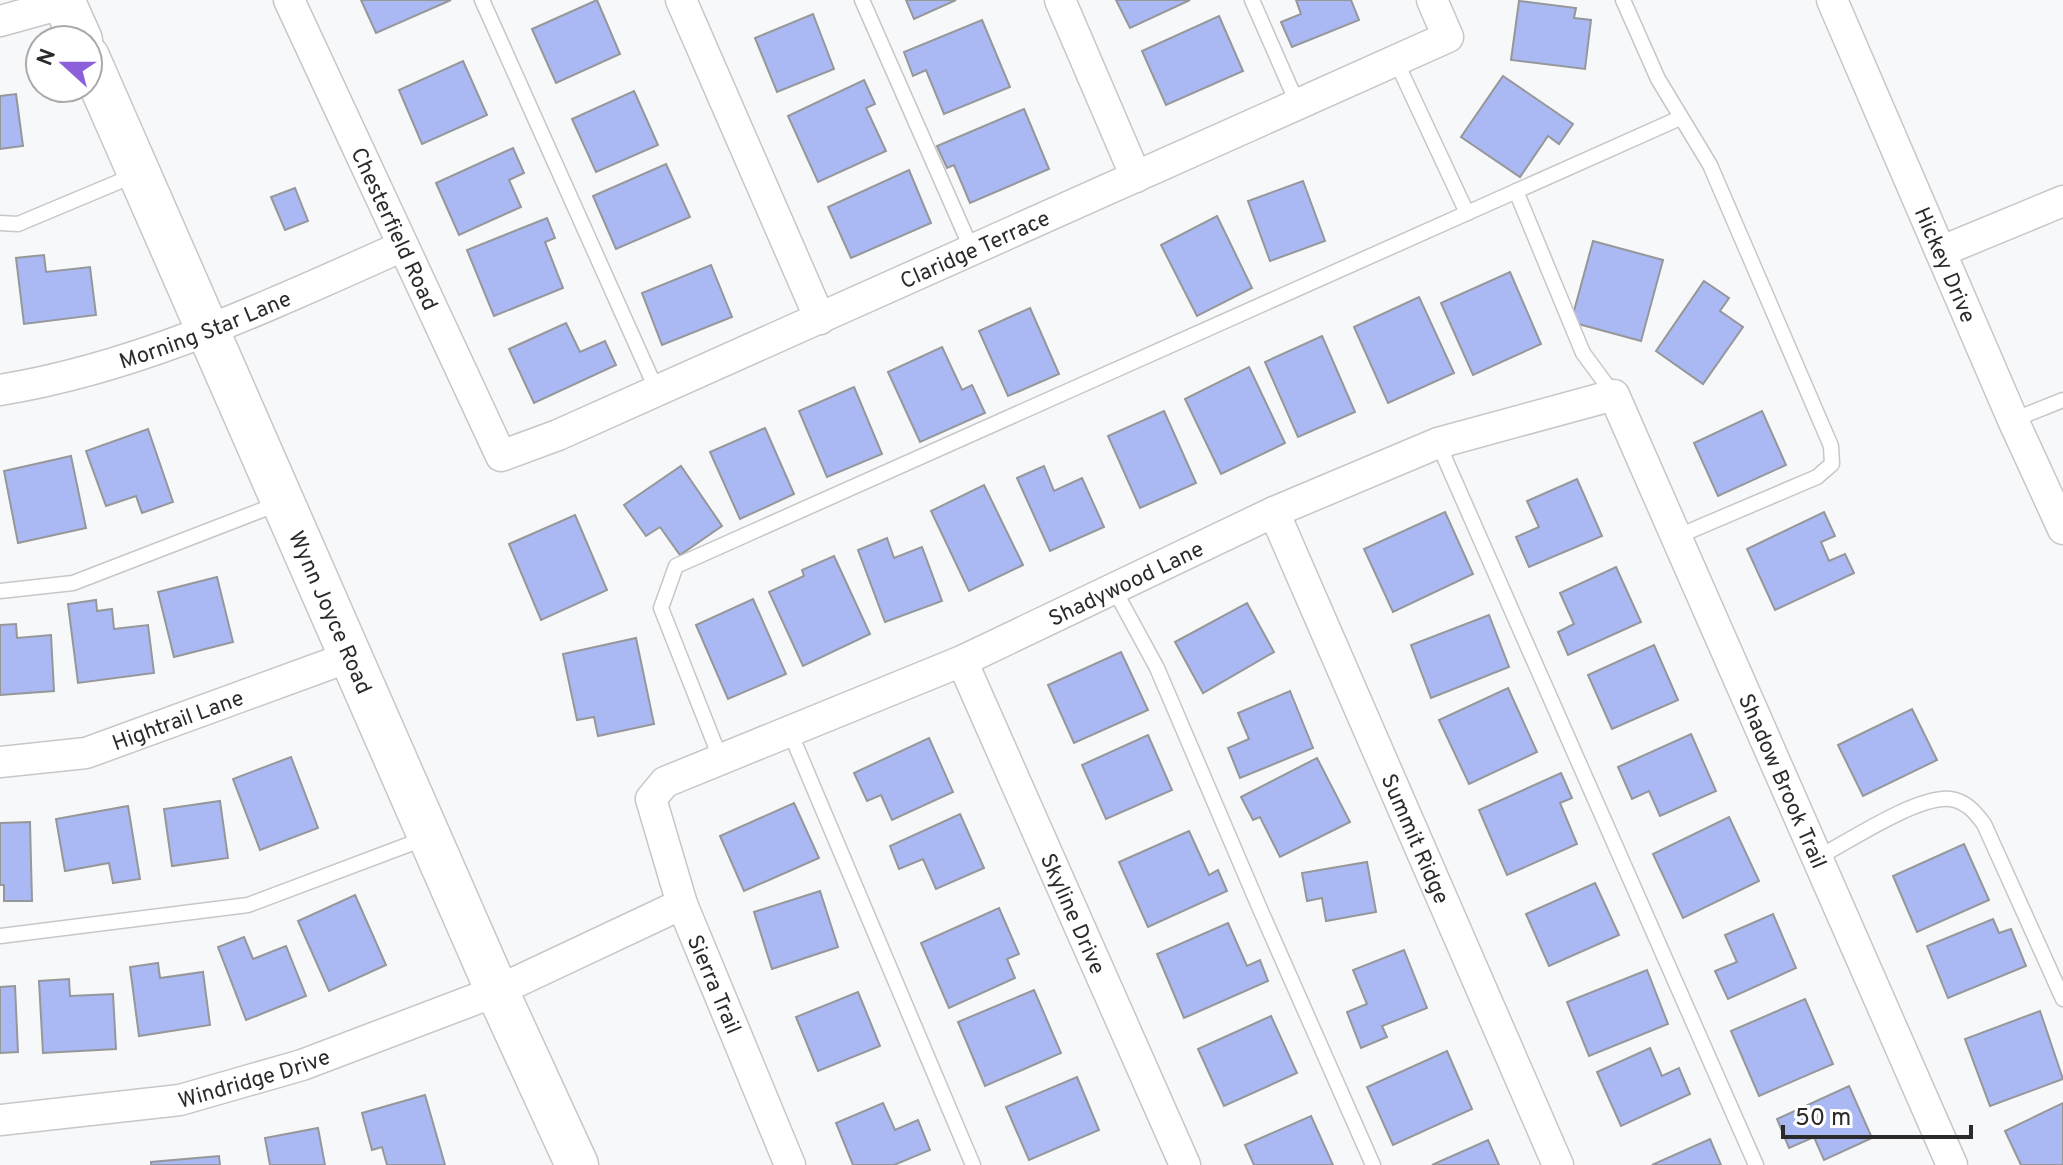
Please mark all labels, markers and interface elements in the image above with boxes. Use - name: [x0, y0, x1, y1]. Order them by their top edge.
- north arrow: [24, 24, 104, 104]
- text: N: [32, 46, 63, 70]
- street label: Chesterfield Road: [343, 144, 442, 315]
- street label: Hickey Drive: [1907, 203, 1980, 327]
- street label: Claridge Terrace: [897, 206, 1055, 296]
- street label: Morning Star Lane: [116, 286, 296, 377]
- street label: Wynn Joyce Road: [281, 527, 376, 699]
- street label: Shadywood Lane: [1045, 537, 1209, 634]
- street label: Hightrail Lane: [109, 686, 248, 758]
- street label: Shadow Brook Trail: [1731, 690, 1831, 873]
- street label: Summit Ridge: [1374, 770, 1454, 909]
- street label: Skyline Drive: [1033, 850, 1110, 979]
- street label: Sierra Trail: [680, 931, 746, 1039]
- street label: Windridge Drive: [175, 1045, 334, 1116]
- scale bar: [1783, 1089, 1971, 1139]
- text: 50 m: [1795, 1104, 1851, 1134]

